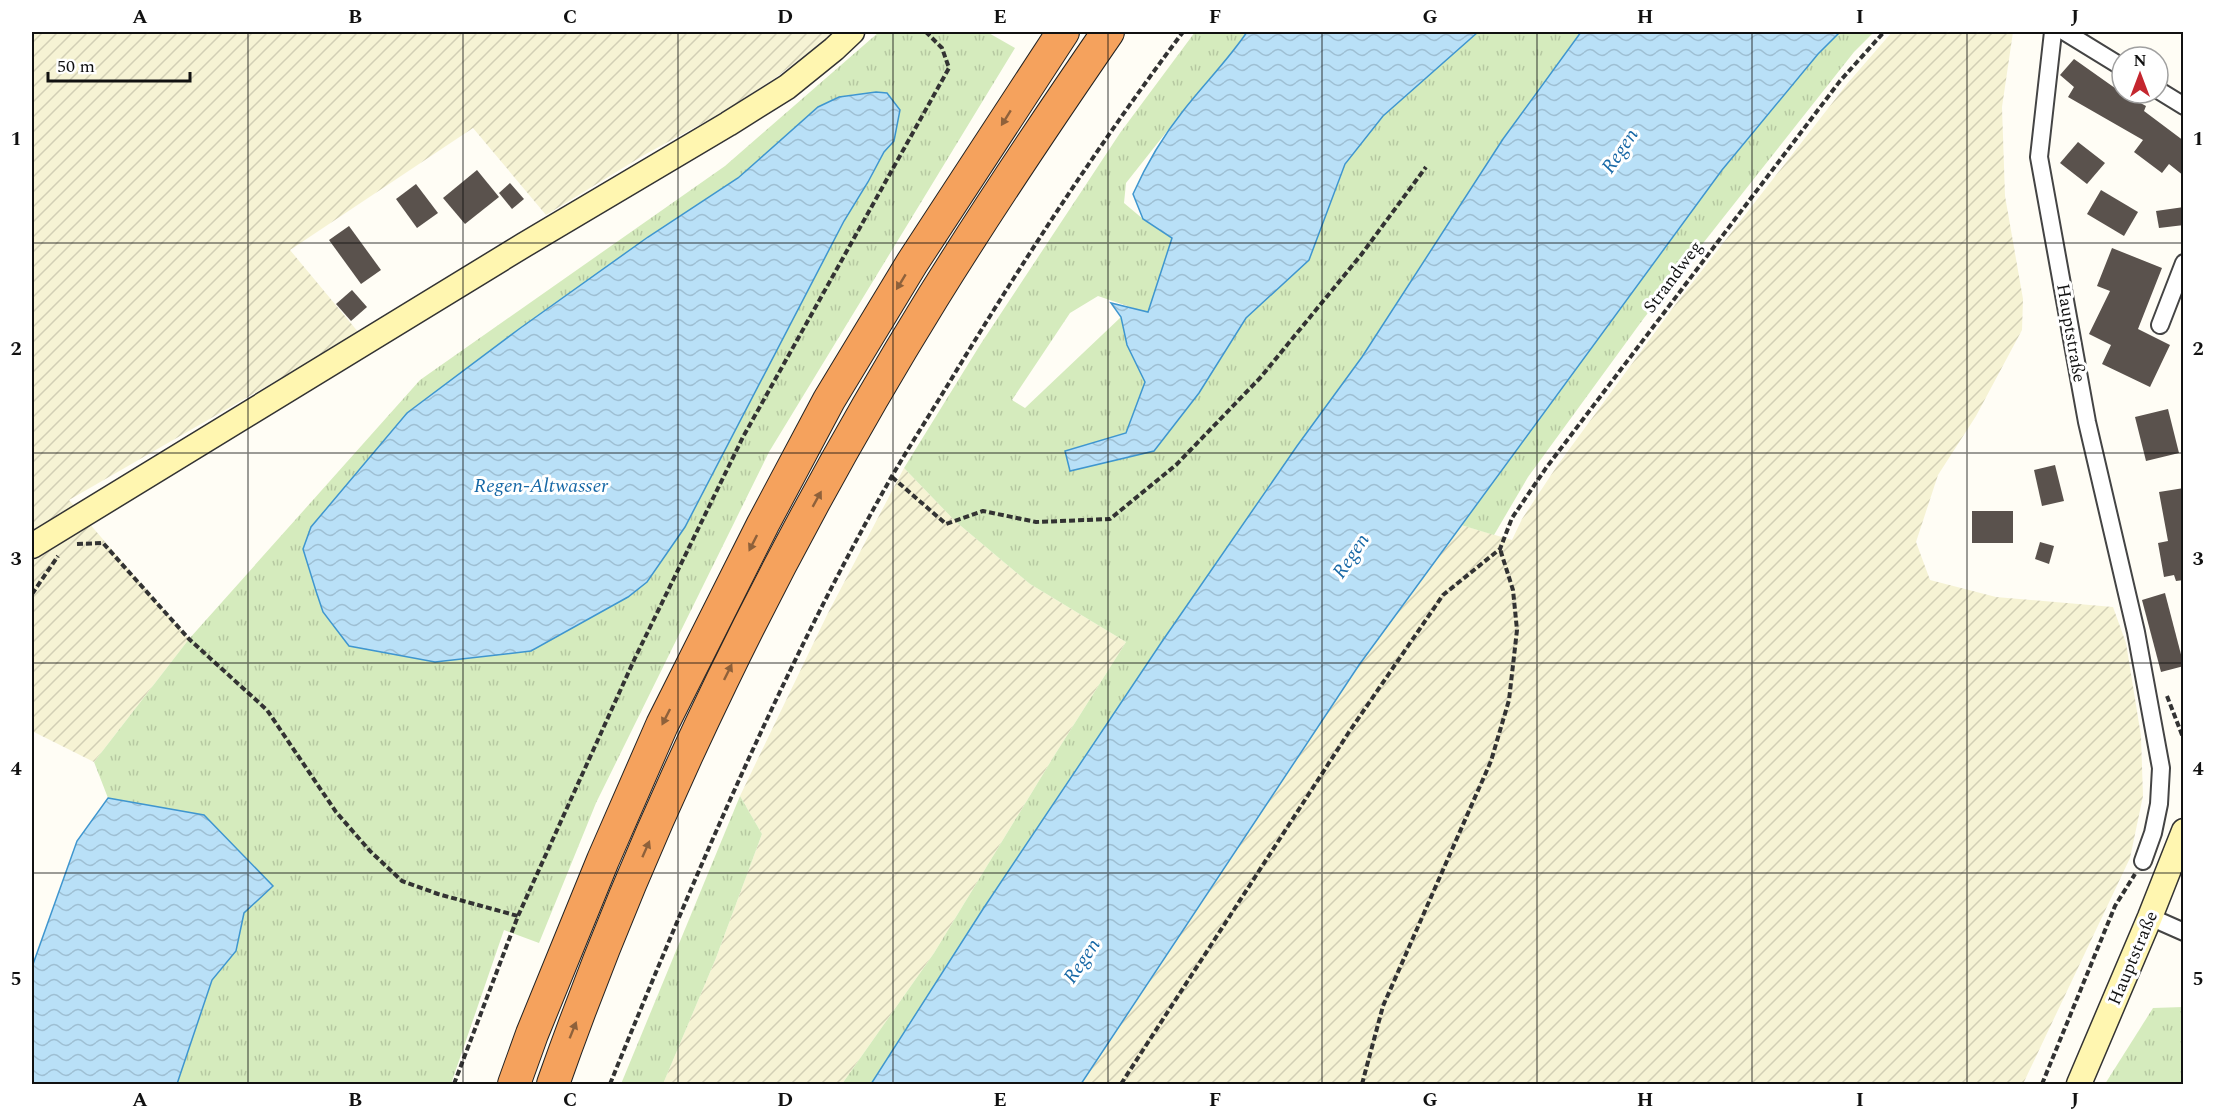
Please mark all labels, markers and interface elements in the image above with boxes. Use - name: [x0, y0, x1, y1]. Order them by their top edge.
- text: A: [132, 2, 148, 32]
- text: B: [348, 2, 362, 32]
- text: C: [563, 2, 577, 32]
- text: D: [777, 2, 793, 32]
- text: E: [993, 2, 1007, 32]
- text: F: [1209, 2, 1221, 32]
- text: G: [1422, 2, 1438, 32]
- text: H: [1637, 2, 1653, 32]
- text: I: [1856, 2, 1864, 32]
- text: J: [2071, 2, 2079, 32]
- scale bar: [48, 45, 190, 83]
- north arrow: [2110, 45, 2170, 105]
- text: N: [2133, 49, 2147, 73]
- text: 50 m: [57, 53, 95, 80]
- one-way arrow: [1001, 110, 1012, 126]
- water label: Regen: [1594, 122, 1646, 180]
- text: 1: [10, 124, 22, 154]
- text: 1: [2192, 124, 2204, 154]
- street label: Strandweg: [1637, 235, 1709, 319]
- one-way arrow: [895, 274, 906, 290]
- street label: Hauptstraße: [2049, 281, 2093, 385]
- text: 2: [10, 334, 22, 364]
- text: 2: [2192, 334, 2204, 364]
- water label: Regen-Altwasser: [474, 471, 609, 501]
- one-way arrow: [812, 490, 822, 507]
- water label: Regen: [1325, 527, 1377, 585]
- one-way arrow: [749, 534, 759, 552]
- text: 3: [10, 544, 22, 574]
- text: 3: [2192, 544, 2204, 574]
- one-way arrow: [723, 663, 733, 680]
- one-way arrow: [661, 709, 670, 726]
- text: 4: [10, 754, 22, 784]
- text: 4: [2192, 754, 2204, 784]
- one-way arrow: [641, 839, 651, 857]
- street label: Hauptstraße: [2101, 907, 2165, 1009]
- water label: Regen: [1056, 932, 1108, 990]
- text: 5: [10, 964, 22, 994]
- text: 5: [2192, 964, 2204, 994]
- one-way arrow: [568, 1020, 578, 1038]
- text: A: [132, 1085, 148, 1115]
- text: B: [348, 1085, 362, 1115]
- text: C: [563, 1085, 577, 1115]
- text: D: [777, 1085, 793, 1115]
- text: E: [993, 1085, 1007, 1115]
- text: F: [1209, 1085, 1221, 1115]
- text: G: [1422, 1085, 1438, 1115]
- text: H: [1637, 1085, 1653, 1115]
- text: I: [1856, 1085, 1864, 1115]
- text: J: [2071, 1085, 2079, 1115]

